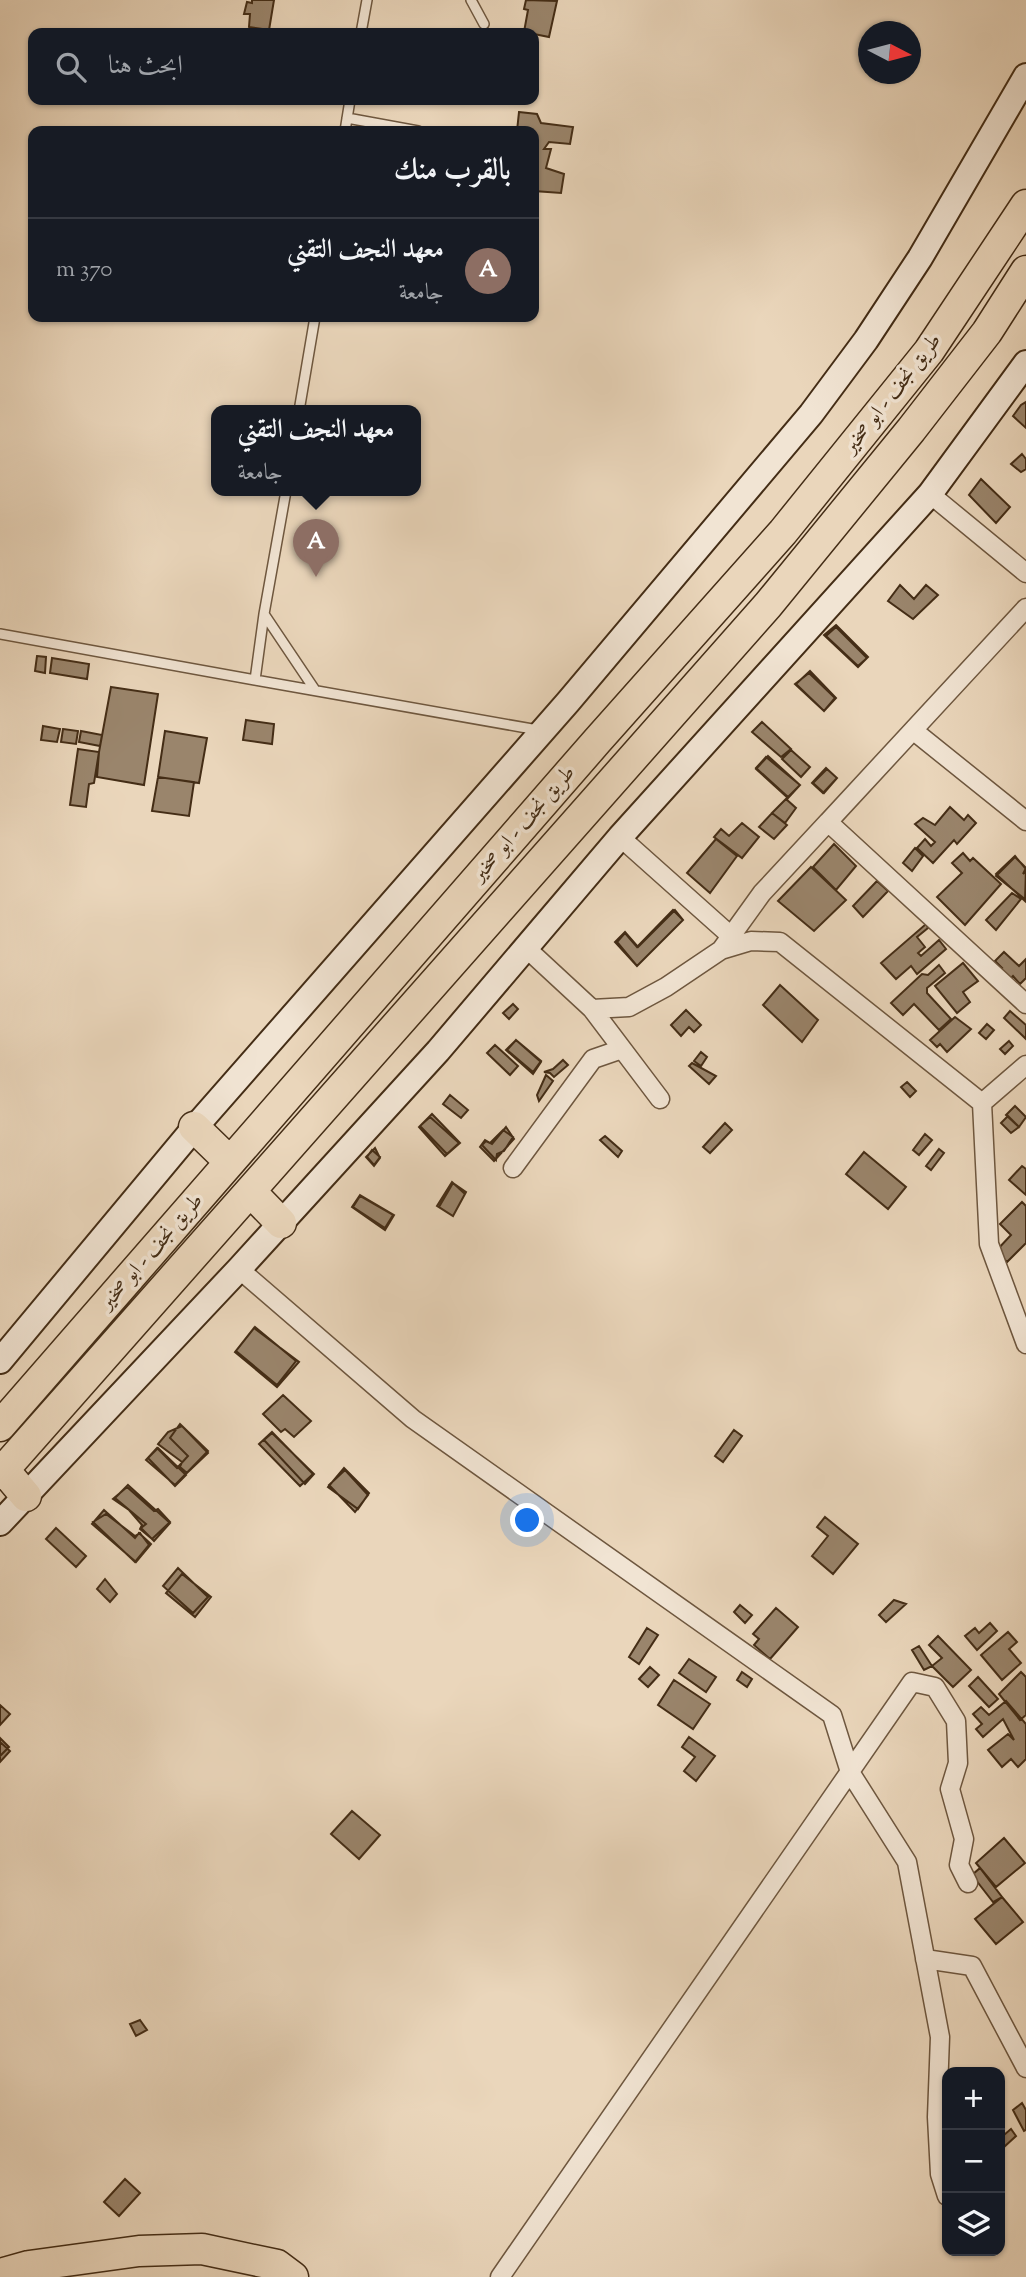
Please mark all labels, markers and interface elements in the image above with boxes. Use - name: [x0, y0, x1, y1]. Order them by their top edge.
- north arrow: [858, 21, 921, 84]
- search box: [28, 28, 539, 105]
- icon: search: [52, 48, 90, 86]
- text: ابحث هنا: [108, 48, 183, 85]
- text: بالقرب منك: [394, 150, 511, 193]
- text: معهد النجف التقني: [287, 232, 444, 269]
- text: 370 m: [56, 254, 112, 287]
- text: A: [479, 254, 497, 287]
- text: جامعة: [399, 277, 444, 310]
- street label: طريق نجف - ابو صخير: [835, 327, 950, 462]
- popup: [211, 405, 421, 496]
- text: معهد النجف التقني: [238, 412, 394, 449]
- text: جامعة: [238, 457, 283, 490]
- pin: A: [293, 519, 339, 577]
- street label: طريق نجف - ابو صخير: [464, 759, 583, 890]
- street label: طريق نجف - ابو صخير: [92, 1187, 211, 1318]
- your location: [510, 1503, 544, 1537]
- map controls: [942, 2067, 1005, 2256]
- button: +: [942, 2067, 1005, 2130]
- button: −: [942, 2130, 1005, 2193]
- button: layers: [942, 2193, 1005, 2256]

